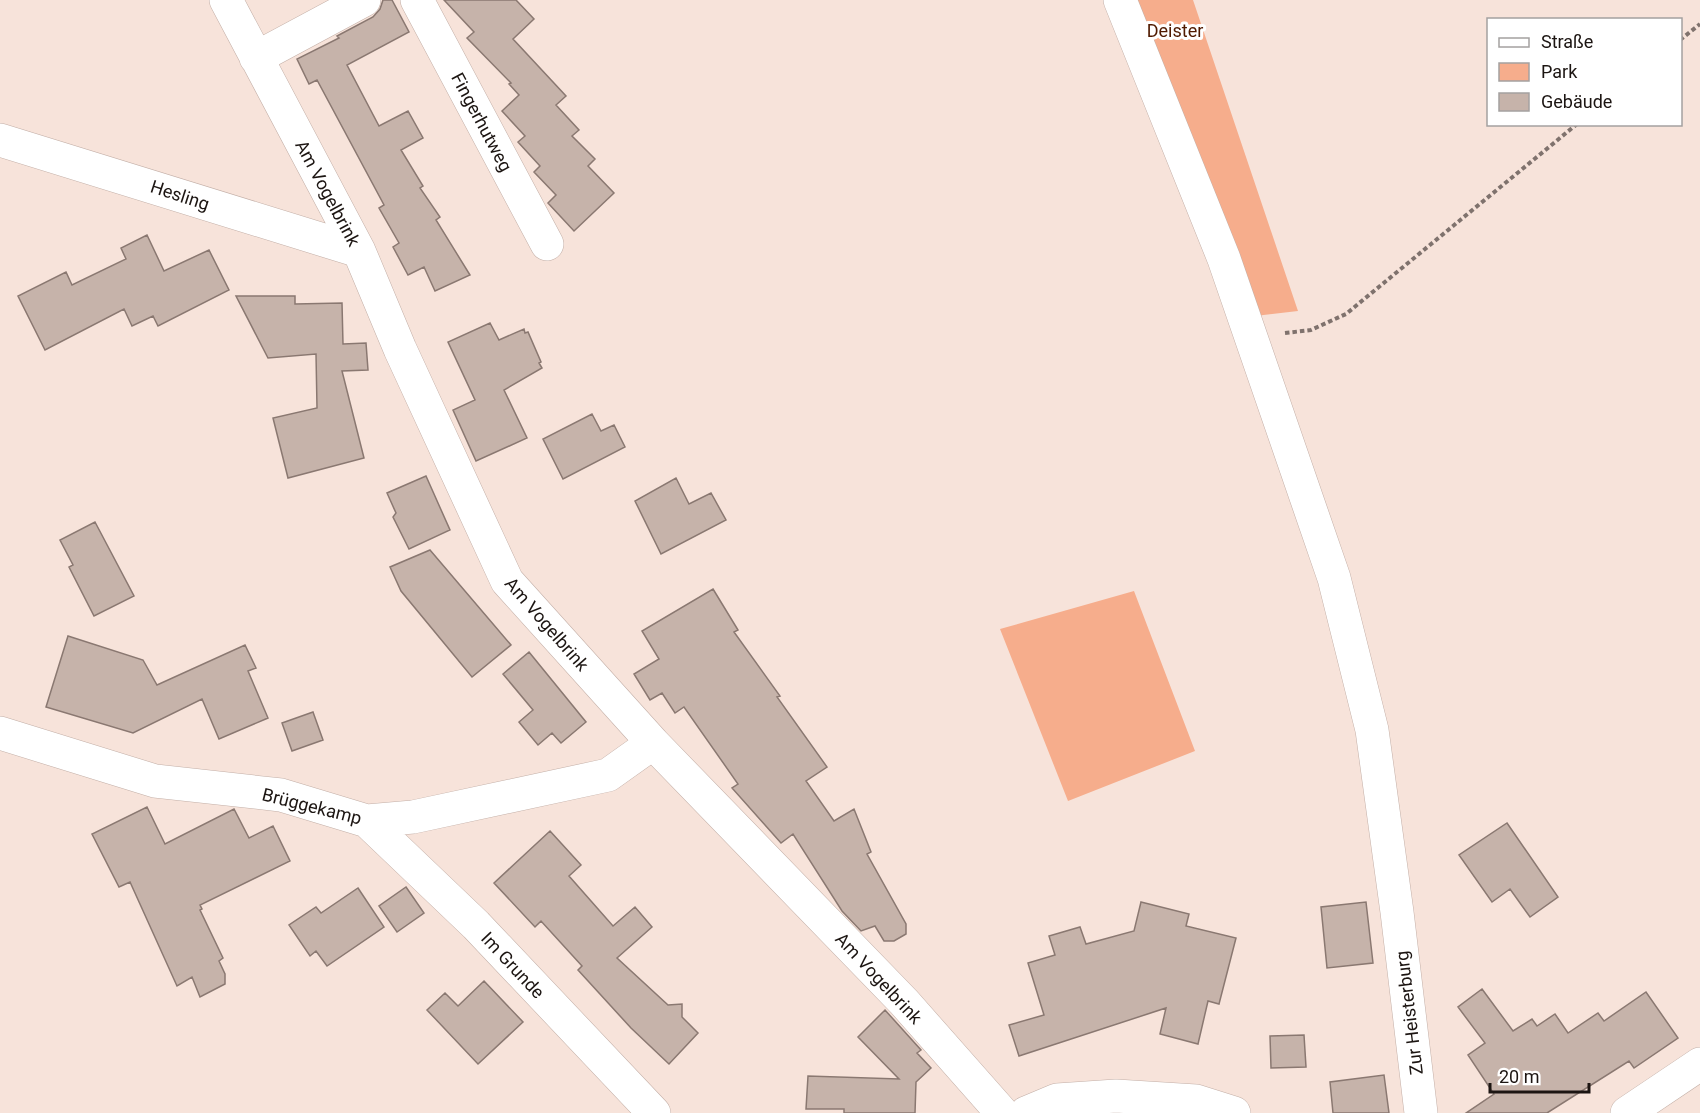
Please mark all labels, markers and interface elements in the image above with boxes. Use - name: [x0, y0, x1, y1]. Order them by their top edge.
- legend: [1487, 18, 1682, 126]
- park label: Deister: [1147, 20, 1203, 41]
- text: Straße: [1541, 31, 1593, 52]
- text: Park: [1541, 61, 1578, 82]
- street label: Fingerhutweg: [447, 69, 517, 175]
- text: Gebäude: [1541, 91, 1612, 112]
- street label: Am Vogelbrink: [291, 136, 365, 250]
- street label: Hesling: [148, 176, 212, 214]
- street label: Am Vogelbrink: [501, 573, 594, 676]
- street label: Brüggekamp: [260, 783, 364, 829]
- street label: Im Grunde: [477, 927, 549, 1003]
- street label: Am Vogelbrink: [831, 928, 927, 1029]
- street label: Zur Heisterburg: [1391, 950, 1427, 1076]
- scale bar: [1490, 1056, 1589, 1094]
- text: 20 m: [1499, 1066, 1539, 1087]

